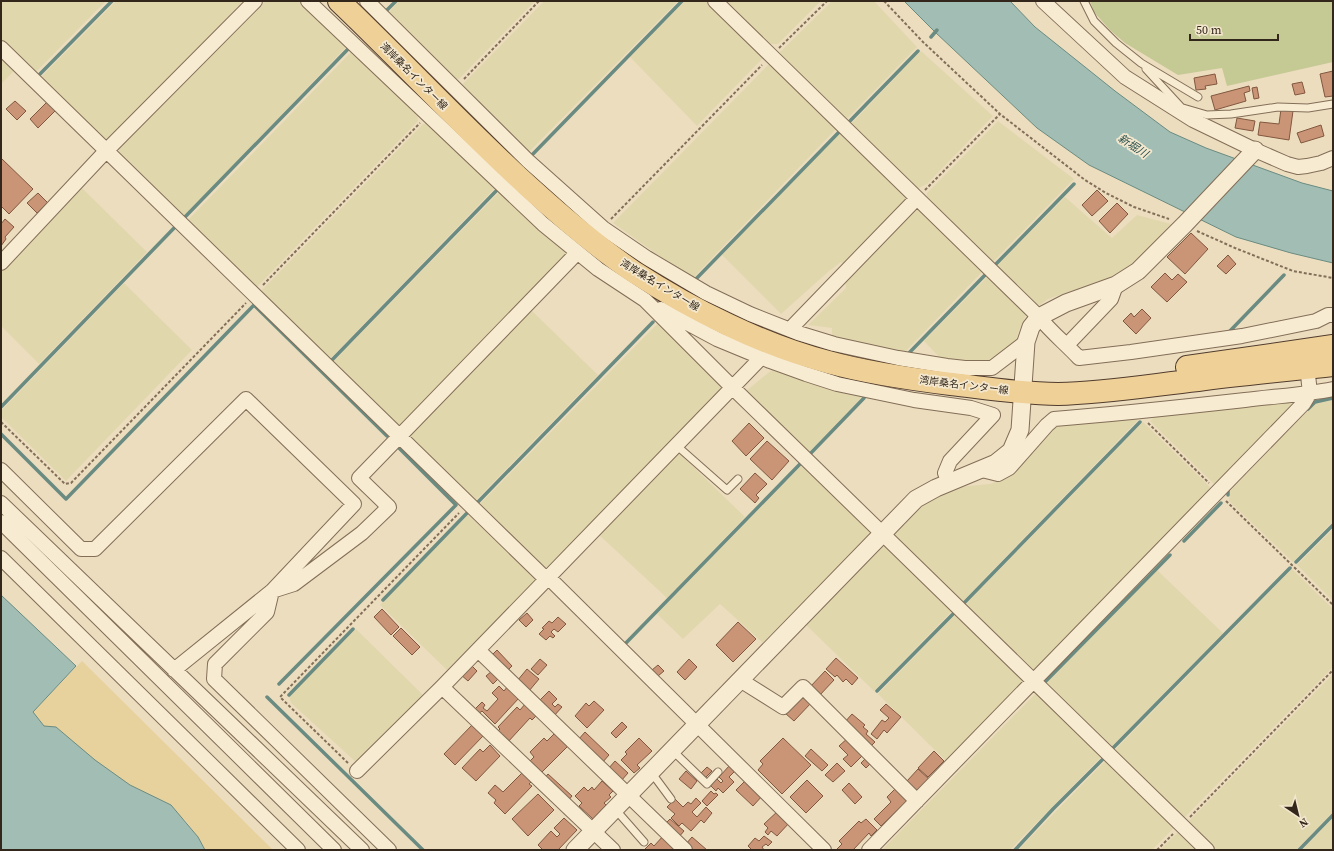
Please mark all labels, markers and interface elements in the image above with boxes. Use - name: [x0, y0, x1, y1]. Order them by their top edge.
- scale bar: [1190, 16, 1278, 42]
- text: 50 m: [1196, 22, 1222, 38]
- street label: 湾岸桑名インター線: [378, 40, 450, 112]
- water label: 新堀川: [1115, 131, 1152, 162]
- street label: 湾岸桑名インター線: [618, 256, 702, 314]
- street label: 湾岸桑名インター線: [919, 373, 1009, 397]
- north arrow: [1278, 795, 1318, 835]
- text: N: [1296, 814, 1311, 831]

